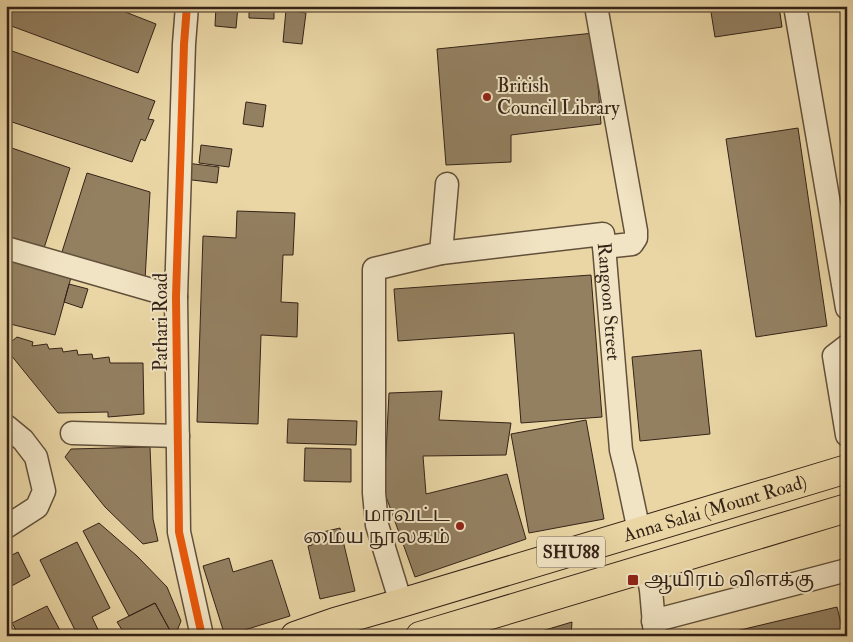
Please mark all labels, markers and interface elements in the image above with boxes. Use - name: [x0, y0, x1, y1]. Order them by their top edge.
- place label: British Council Library: [497, 74, 620, 120]
- marker: British Council Library: [481, 91, 493, 103]
- street label: Rangoon Street: [592, 242, 626, 362]
- street label: Pathari Road: [149, 272, 173, 371]
- street label: Anna Salai (Mount Road): [619, 470, 810, 548]
- place label: மாவட்ட மைய நூலகம்: [303, 503, 450, 550]
- marker: மாவட்ட மைய நூலகம்: [454, 520, 466, 532]
- road number: SHU88: [537, 536, 605, 568]
- place label: ஆயிரம் விளக்கு: [644, 568, 814, 595]
- marker: ஆயிரம் விளக்கு: [626, 573, 640, 587]

